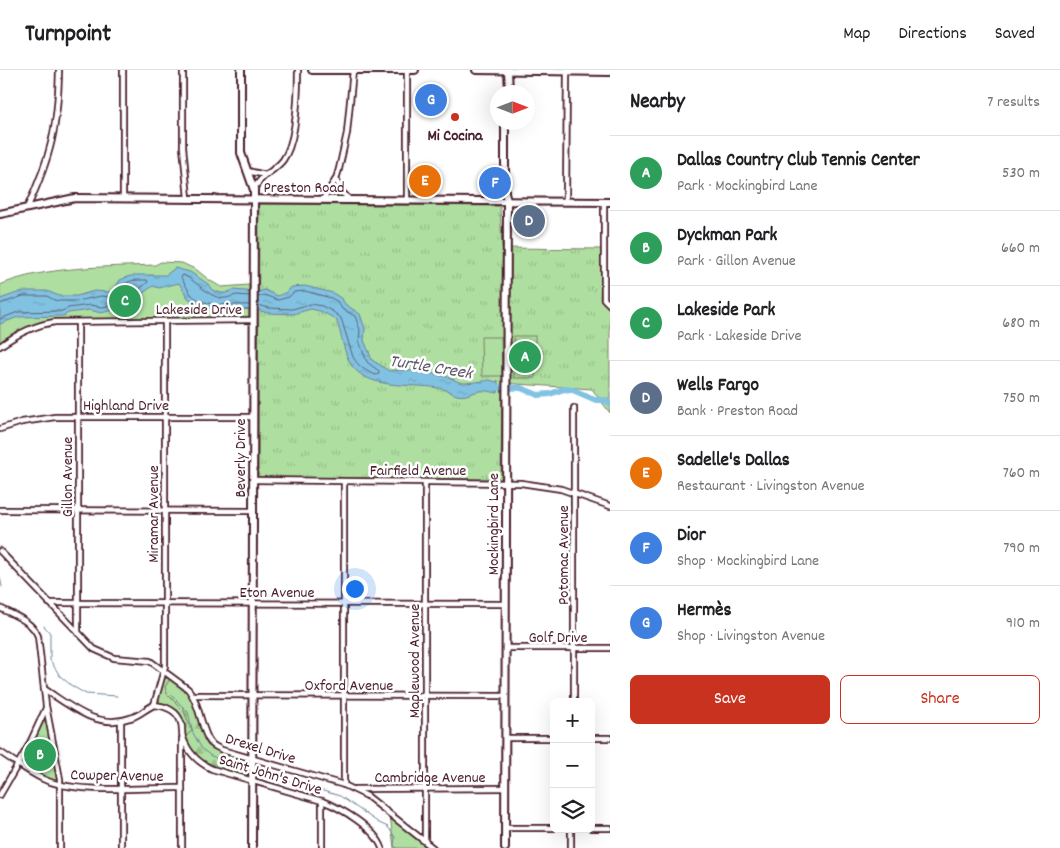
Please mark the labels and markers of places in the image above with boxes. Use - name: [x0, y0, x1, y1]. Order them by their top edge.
- pin: G: [415, 81, 447, 119]
- marker: Mi Cocina: [449, 111, 461, 123]
- place label: Mi Cocina: [427, 125, 484, 148]
- pin: E: [409, 162, 441, 200]
- pin: F: [479, 164, 511, 202]
- pin: D: [513, 202, 545, 240]
- pin: C: [109, 282, 141, 320]
- pin: A: [509, 338, 541, 376]
- pin: B: [24, 736, 56, 774]

